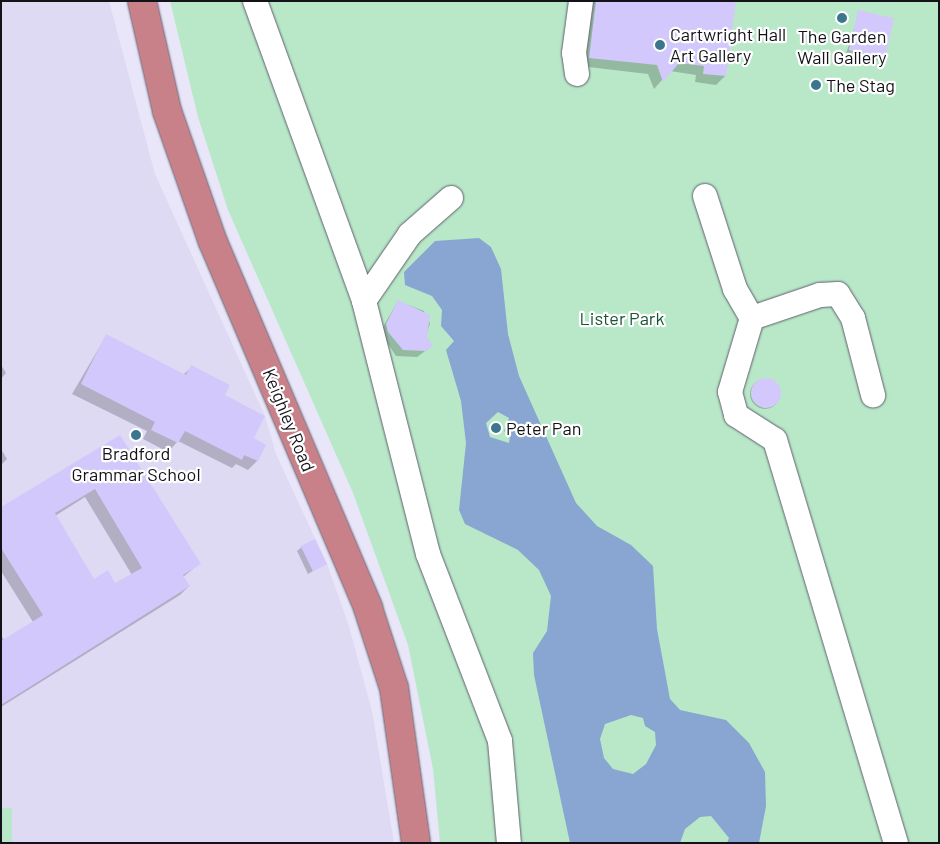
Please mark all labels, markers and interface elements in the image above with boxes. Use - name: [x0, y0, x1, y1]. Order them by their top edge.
- marker: The Garden Wall Gallery: [836, 12, 848, 24]
- place label: Cartwright Hall Art Gallery: [670, 24, 786, 66]
- place label: The Garden Wall Gallery: [797, 26, 887, 68]
- marker: Cartwright Hall Art Gallery: [654, 39, 666, 51]
- place label: The Stag: [826, 74, 895, 96]
- marker: The Stag: [810, 79, 822, 91]
- park label: Lister Park: [580, 307, 664, 329]
- street label: Keighley Road: [258, 365, 320, 475]
- place label: Peter Pan: [506, 417, 581, 439]
- marker: Peter Pan: [490, 422, 502, 434]
- marker: Bradford Grammar School: [130, 429, 142, 441]
- place label: Bradford Grammar School: [71, 443, 201, 486]

